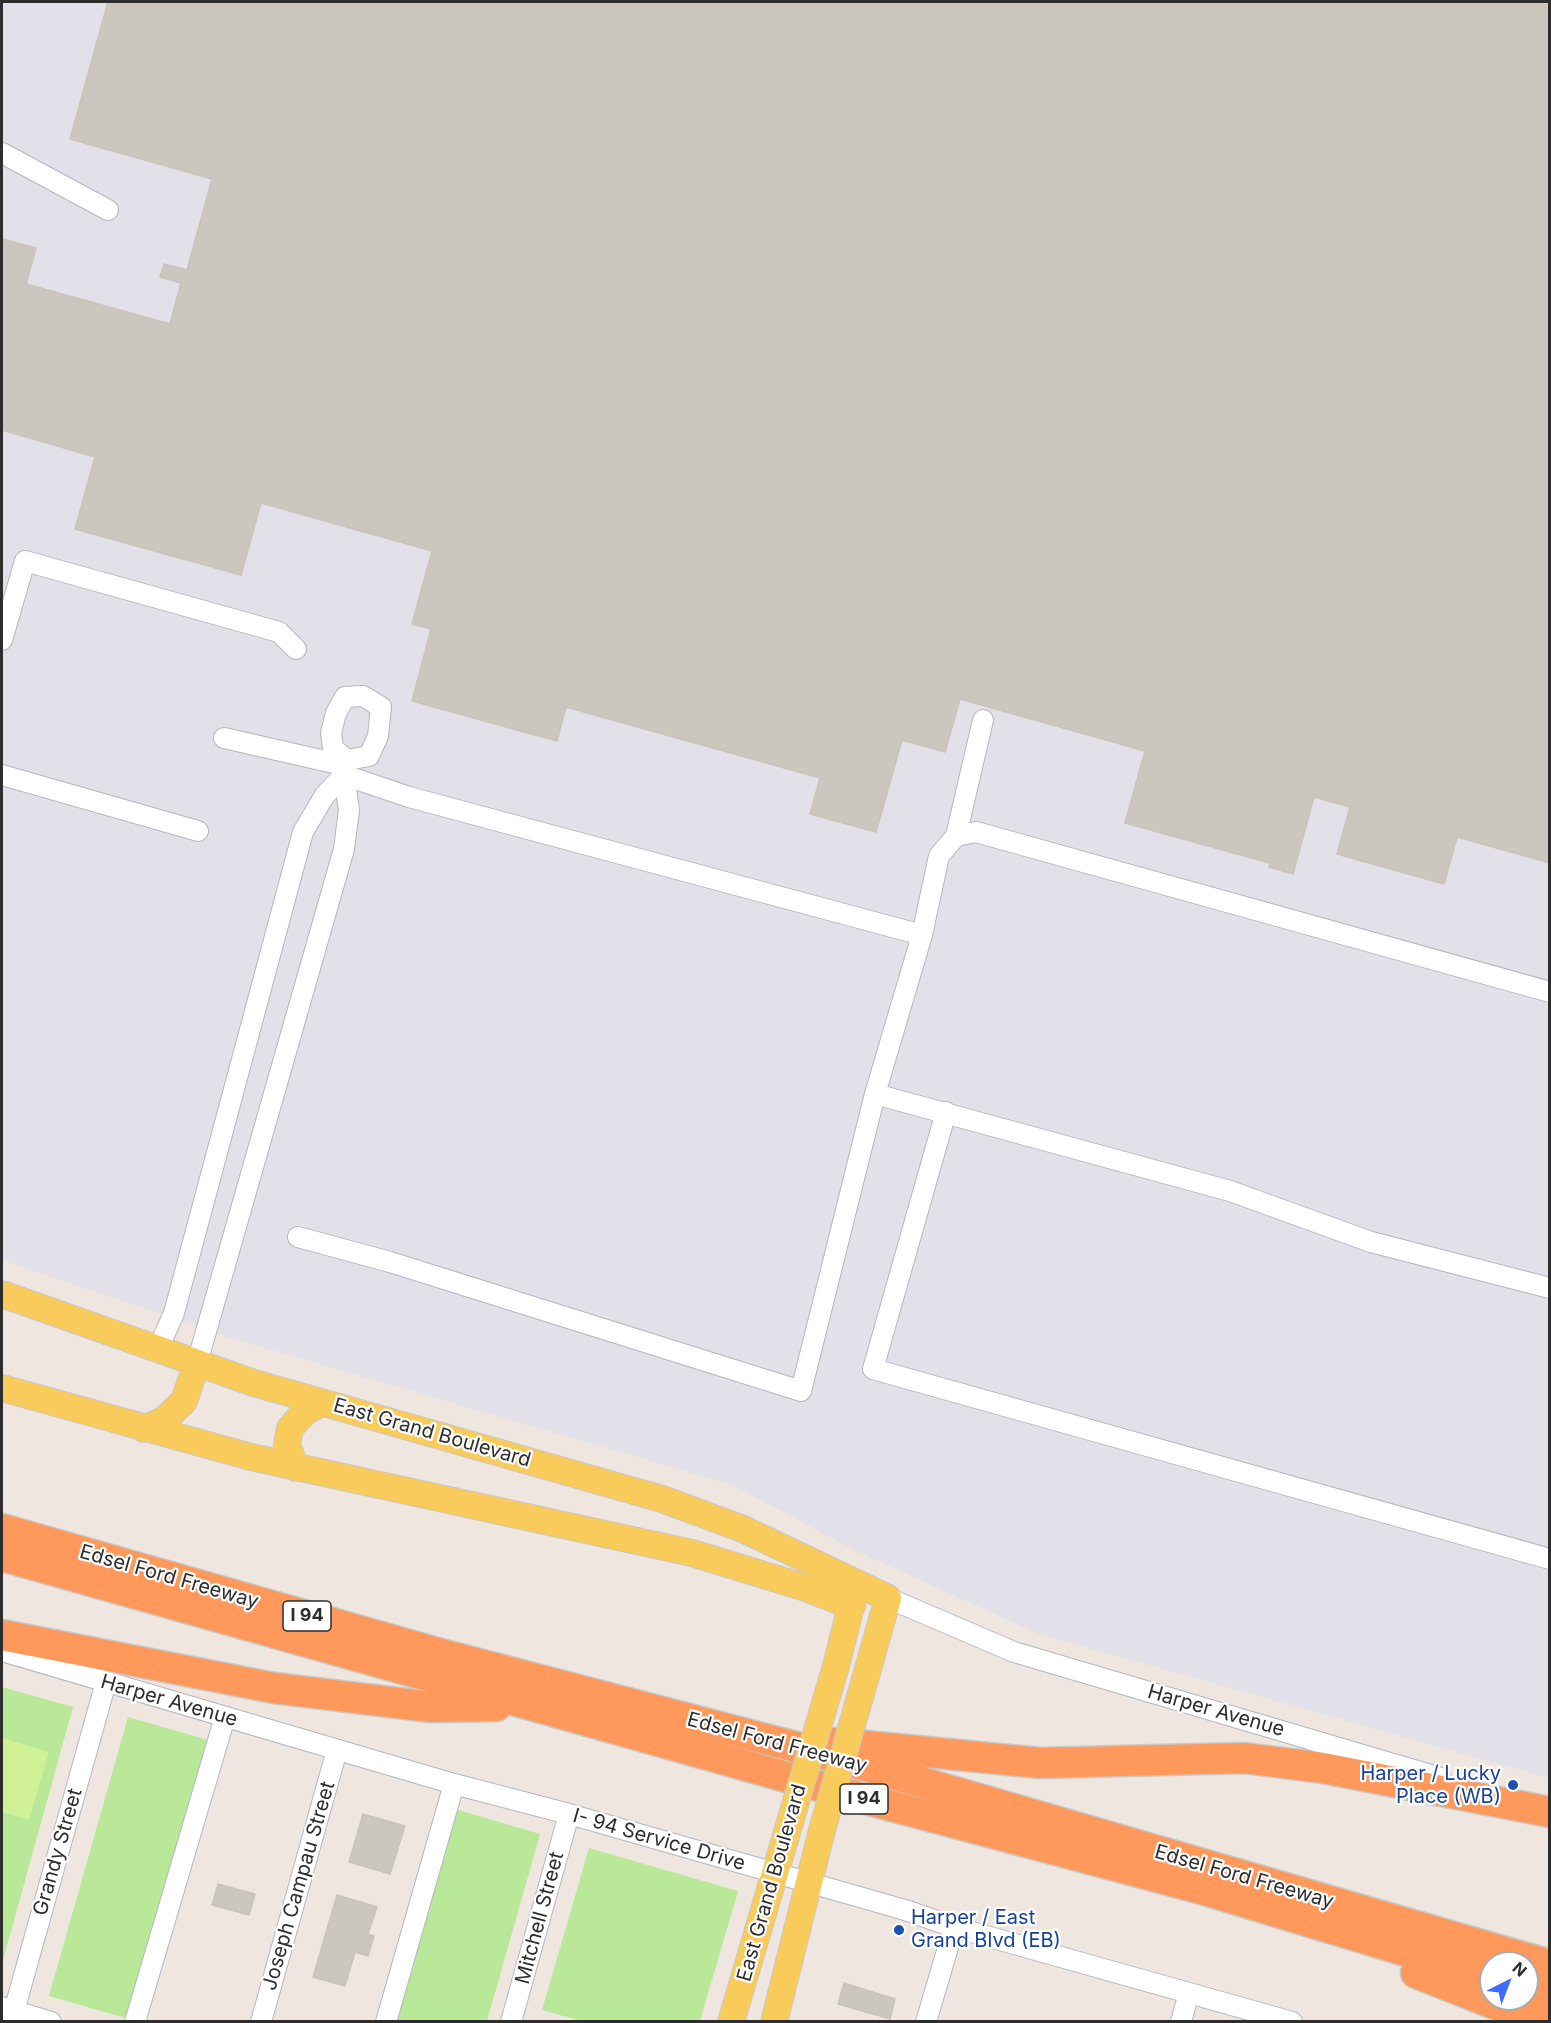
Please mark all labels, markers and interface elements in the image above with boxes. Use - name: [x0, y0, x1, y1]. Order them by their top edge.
- street label: East Grand Boulevard: [331, 1393, 533, 1473]
- street label: Edsel Ford Freeway: [77, 1540, 261, 1614]
- road number: I 94: [283, 1601, 331, 1631]
- street label: Harper Avenue: [98, 1670, 240, 1732]
- street label: Harper Avenue: [1145, 1680, 1287, 1742]
- street label: Edsel Ford Freeway: [685, 1707, 869, 1779]
- place label: Harper / Lucky Place (WB): [1360, 1762, 1501, 1809]
- marker: Harper / Lucky Place (WB): [1506, 1778, 1520, 1792]
- street label: Joseph Campau Street: [258, 1779, 340, 1993]
- street label: East Grand Boulevard: [732, 1782, 812, 1984]
- road number: I 94: [840, 1784, 888, 1814]
- street label: Grandy Street: [28, 1786, 88, 1918]
- street label: I- 94 Service Drive: [570, 1804, 748, 1876]
- street label: Edsel Ford Freeway: [1152, 1840, 1336, 1914]
- street label: Mitchell Street: [511, 1849, 569, 1987]
- place label: Harper / East Grand Blvd (EB): [911, 1906, 1061, 1953]
- marker: Harper / East Grand Blvd (EB): [892, 1923, 906, 1937]
- north arrow: [1479, 1951, 1539, 2011]
- text: N: [1508, 1958, 1531, 1981]

